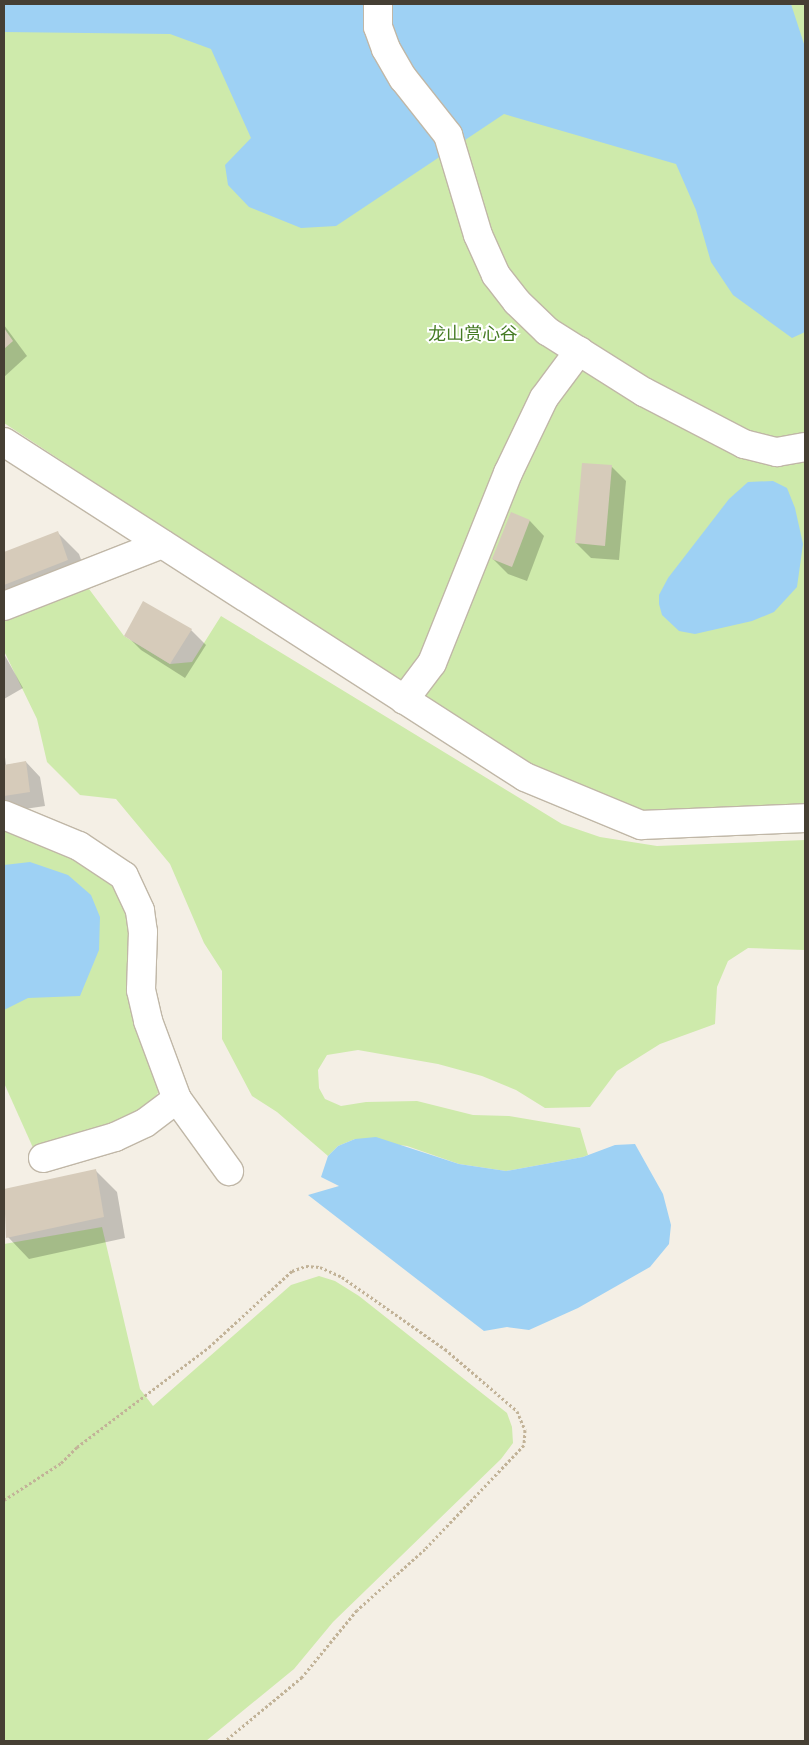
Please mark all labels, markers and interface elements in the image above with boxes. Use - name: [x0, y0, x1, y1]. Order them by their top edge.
- park label: 龙山赏心谷: [428, 323, 518, 345]

